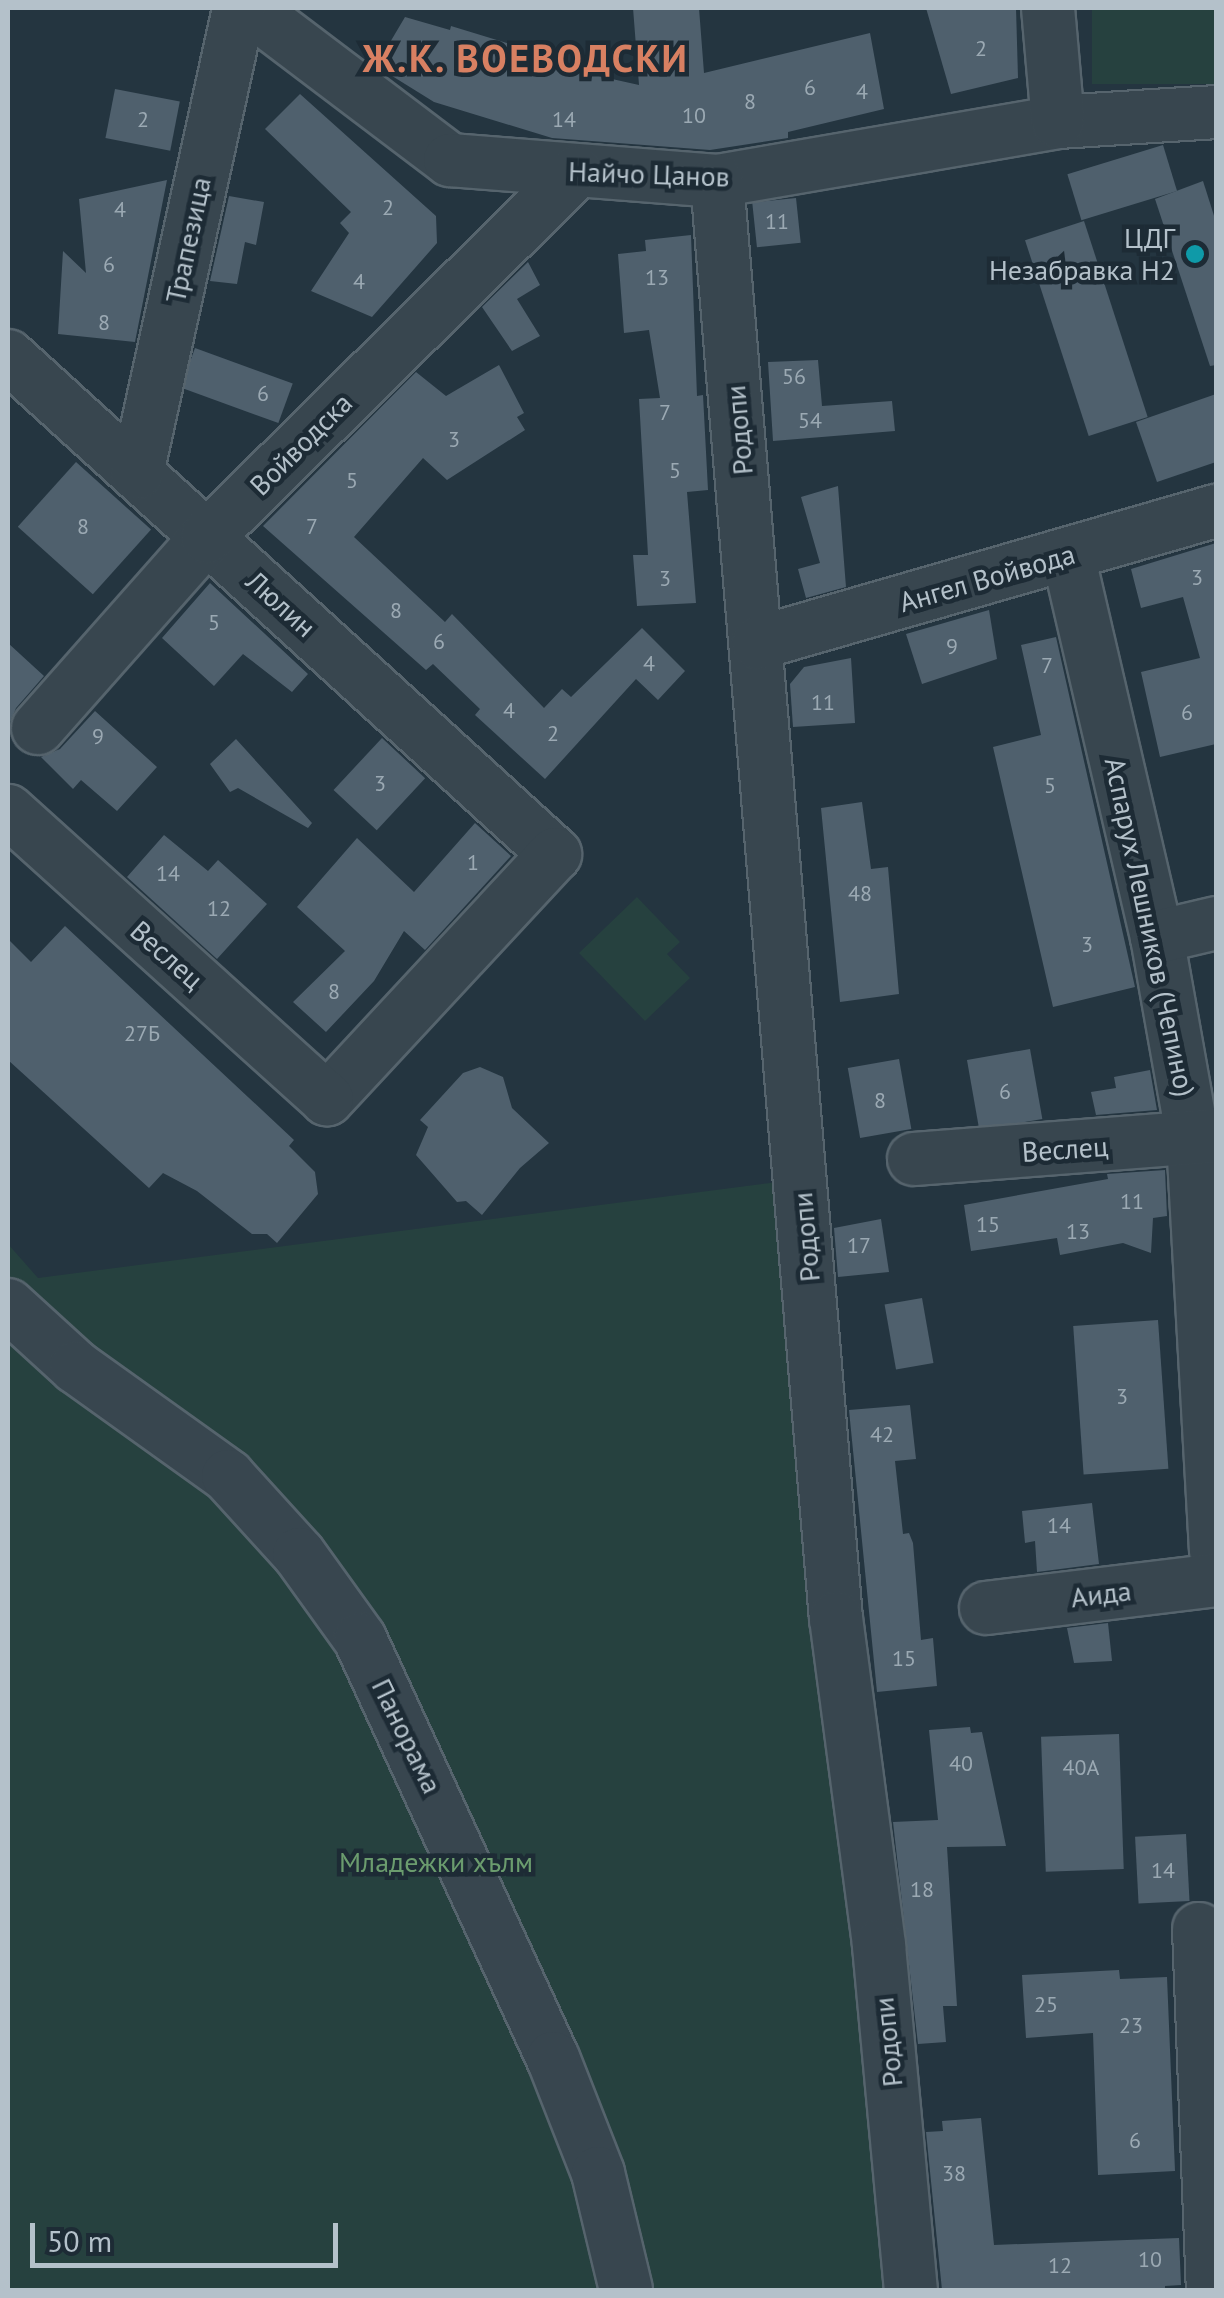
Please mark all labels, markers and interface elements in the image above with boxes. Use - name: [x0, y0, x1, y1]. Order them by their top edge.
- district label: Ж.К. ВОЕВОДСКИ: [361, 35, 691, 81]
- house number: 2: [975, 36, 987, 62]
- house number: 6: [804, 75, 816, 101]
- house number: 4: [856, 79, 868, 105]
- house number: 8: [744, 89, 756, 115]
- house number: 10: [682, 103, 706, 129]
- house number: 2: [137, 107, 149, 133]
- house number: 14: [552, 107, 576, 133]
- street label: Найчо Цанов: [568, 154, 730, 194]
- street label: Трапезица: [158, 174, 218, 306]
- house number: 2: [382, 195, 394, 221]
- house number: 4: [114, 197, 126, 223]
- house number: 11: [765, 209, 789, 235]
- place label: ЦДГ Незабравка Н2: [989, 221, 1175, 287]
- marker: ЦДГ Незабравка Н2: [1184, 243, 1206, 265]
- house number: 6: [103, 252, 115, 278]
- house number: 13: [645, 265, 669, 291]
- house number: 4: [353, 269, 365, 295]
- house number: 8: [98, 310, 110, 336]
- house number: 56: [782, 364, 806, 390]
- house number: 6: [257, 381, 269, 407]
- street label: Родопи: [718, 384, 760, 476]
- street label: Войводска: [243, 386, 359, 502]
- house number: 7: [659, 400, 671, 426]
- house number: 54: [798, 408, 822, 434]
- house number: 3: [448, 427, 460, 453]
- house number: 5: [669, 458, 681, 484]
- house number: 5: [346, 468, 358, 494]
- house number: 8: [77, 514, 89, 540]
- house number: 7: [306, 514, 318, 540]
- street label: Ангел Войвода: [895, 537, 1079, 619]
- street label: Люлин: [239, 564, 323, 644]
- house number: 3: [1191, 565, 1203, 591]
- house number: 3: [659, 566, 671, 592]
- house number: 8: [390, 598, 402, 624]
- house number: 5: [208, 610, 220, 636]
- house number: 6: [433, 629, 445, 655]
- house number: 9: [946, 634, 958, 660]
- house number: 4: [643, 651, 655, 677]
- house number: 7: [1041, 653, 1053, 679]
- house number: 11: [811, 690, 835, 716]
- house number: 4: [503, 698, 515, 724]
- house number: 6: [1181, 700, 1193, 726]
- house number: 2: [547, 721, 559, 747]
- house number: 9: [92, 724, 104, 750]
- street label: Аспарух Лешников (Чепино): [1098, 754, 1202, 1100]
- house number: 3: [374, 771, 386, 797]
- house number: 5: [1044, 773, 1056, 799]
- house number: 1: [467, 850, 479, 876]
- house number: 14: [156, 861, 180, 887]
- house number: 48: [848, 881, 872, 907]
- house number: 12: [207, 896, 231, 922]
- street label: Веслец: [124, 914, 210, 996]
- house number: 3: [1081, 932, 1093, 958]
- house number: 8: [328, 979, 340, 1005]
- house number: 27Б: [124, 1021, 160, 1047]
- house number: 6: [999, 1079, 1011, 1105]
- house number: 8: [874, 1088, 886, 1114]
- street label: Веслец: [1021, 1129, 1109, 1169]
- house number: 11: [1120, 1189, 1144, 1215]
- street label: Родопи: [785, 1191, 827, 1283]
- house number: 15: [976, 1212, 1000, 1238]
- house number: 13: [1066, 1219, 1090, 1245]
- house number: 17: [847, 1233, 871, 1259]
- house number: 3: [1116, 1384, 1128, 1410]
- house number: 42: [870, 1422, 894, 1448]
- house number: 14: [1047, 1513, 1071, 1539]
- street label: Аида: [1069, 1574, 1133, 1614]
- house number: 15: [892, 1646, 916, 1672]
- street label: Панорама: [365, 1673, 449, 1799]
- house number: 40: [949, 1751, 973, 1777]
- house number: 40А: [1063, 1755, 1099, 1781]
- park label: Младежки хълм: [339, 1845, 533, 1879]
- house number: 14: [1151, 1858, 1175, 1884]
- house number: 18: [910, 1877, 934, 1903]
- house number: 25: [1034, 1992, 1058, 2018]
- street label: Родопи: [867, 1996, 909, 2088]
- house number: 23: [1119, 2013, 1143, 2039]
- house number: 6: [1129, 2128, 1141, 2154]
- house number: 38: [942, 2161, 966, 2187]
- scale bar: [35, 2203, 342, 2265]
- text: 50 m: [47, 2221, 112, 2260]
- house number: 10: [1138, 2247, 1162, 2273]
- house number: 12: [1048, 2253, 1072, 2279]

